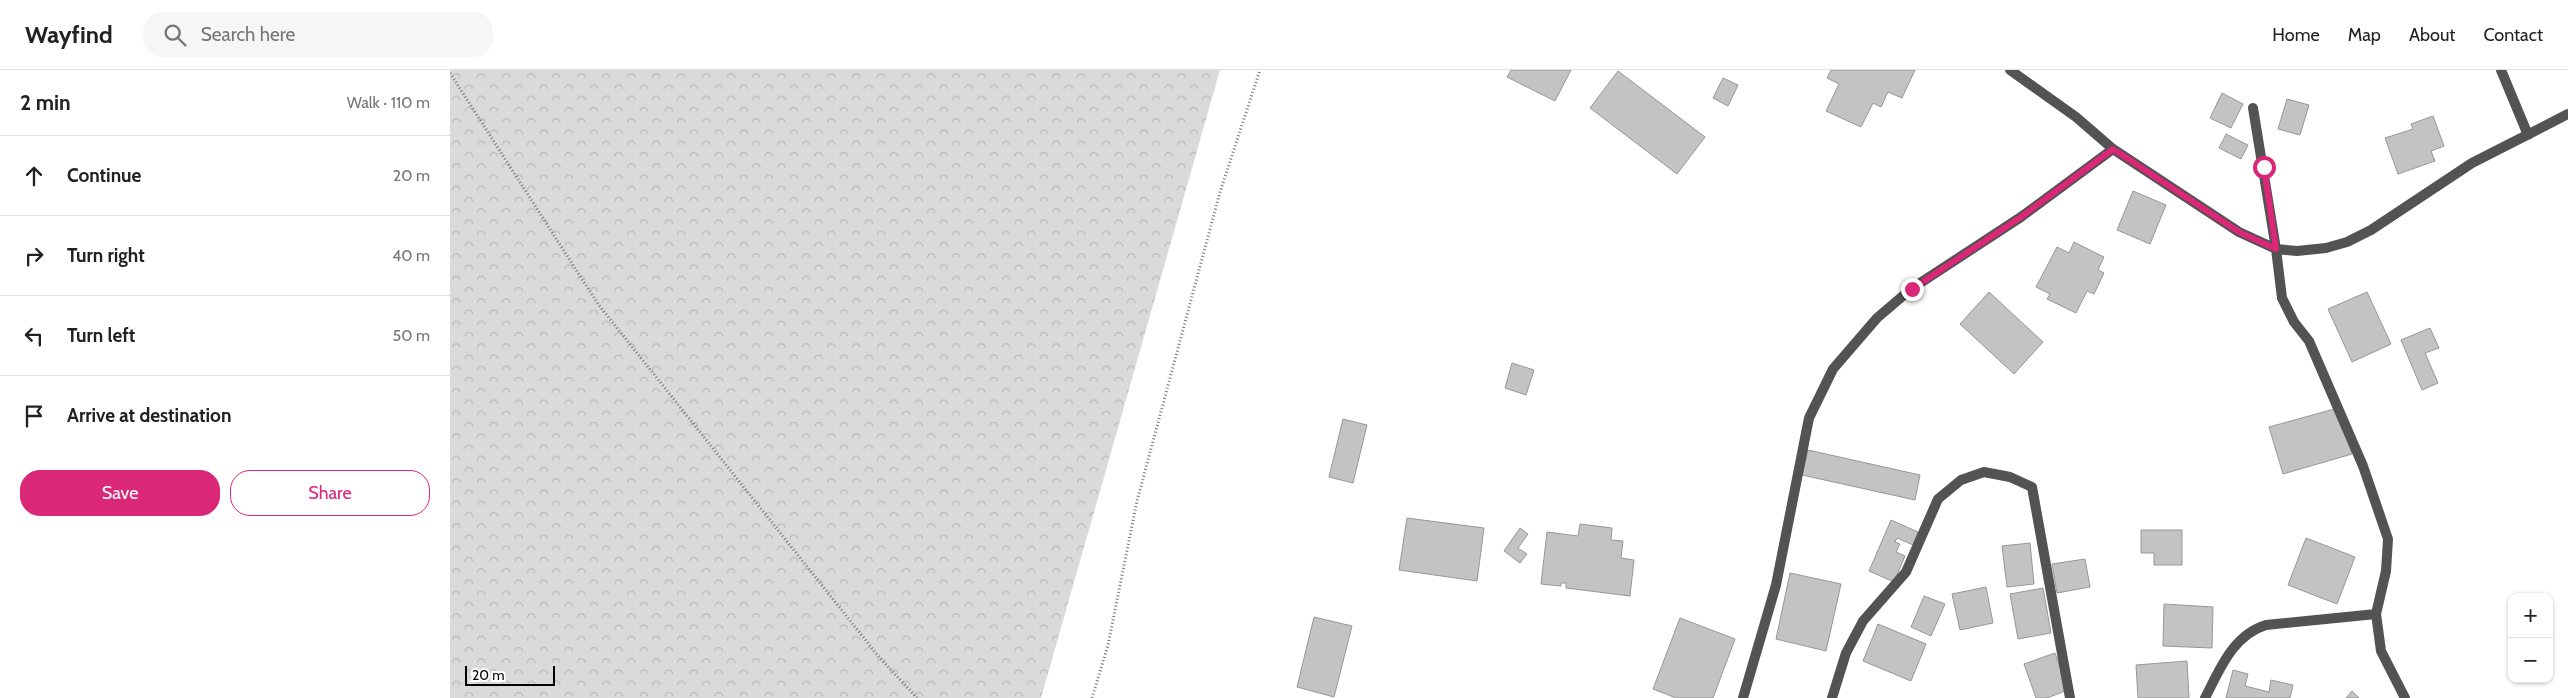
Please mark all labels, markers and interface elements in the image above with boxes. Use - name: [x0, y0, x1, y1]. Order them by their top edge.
- search box: [143, 12, 493, 57]
- text: Wayfind: [25, 20, 113, 49]
- icon: search: [161, 21, 189, 49]
- text: Search here: [201, 23, 295, 46]
- text: Home: [2272, 24, 2320, 46]
- text: Map: [2348, 24, 2381, 46]
- text: About: [2409, 24, 2455, 46]
- text: Contact: [2483, 24, 2543, 46]
- text: 2 min: [20, 90, 71, 115]
- text: Walk · 110 m: [347, 93, 430, 112]
- route start: [2253, 156, 2276, 179]
- icon: ahead: [20, 162, 48, 190]
- text: Continue: [67, 164, 141, 187]
- text: 20 m: [393, 166, 430, 185]
- icon: right: [20, 242, 48, 270]
- text: Turn right: [67, 244, 145, 267]
- text: 40 m: [392, 246, 430, 265]
- route end: [1901, 278, 1924, 301]
- icon: left: [20, 322, 48, 350]
- text: Turn left: [67, 324, 135, 347]
- text: 50 m: [393, 326, 430, 345]
- icon: arrive: [20, 402, 48, 430]
- text: Arrive at destination: [67, 404, 231, 427]
- button: Save: [20, 470, 220, 516]
- button: Share: [230, 470, 430, 516]
- map controls: [2508, 593, 2553, 683]
- button: +: [2508, 593, 2553, 638]
- button: −: [2508, 638, 2553, 683]
- scale bar: [465, 663, 555, 686]
- text: 20 m: [472, 666, 505, 684]

